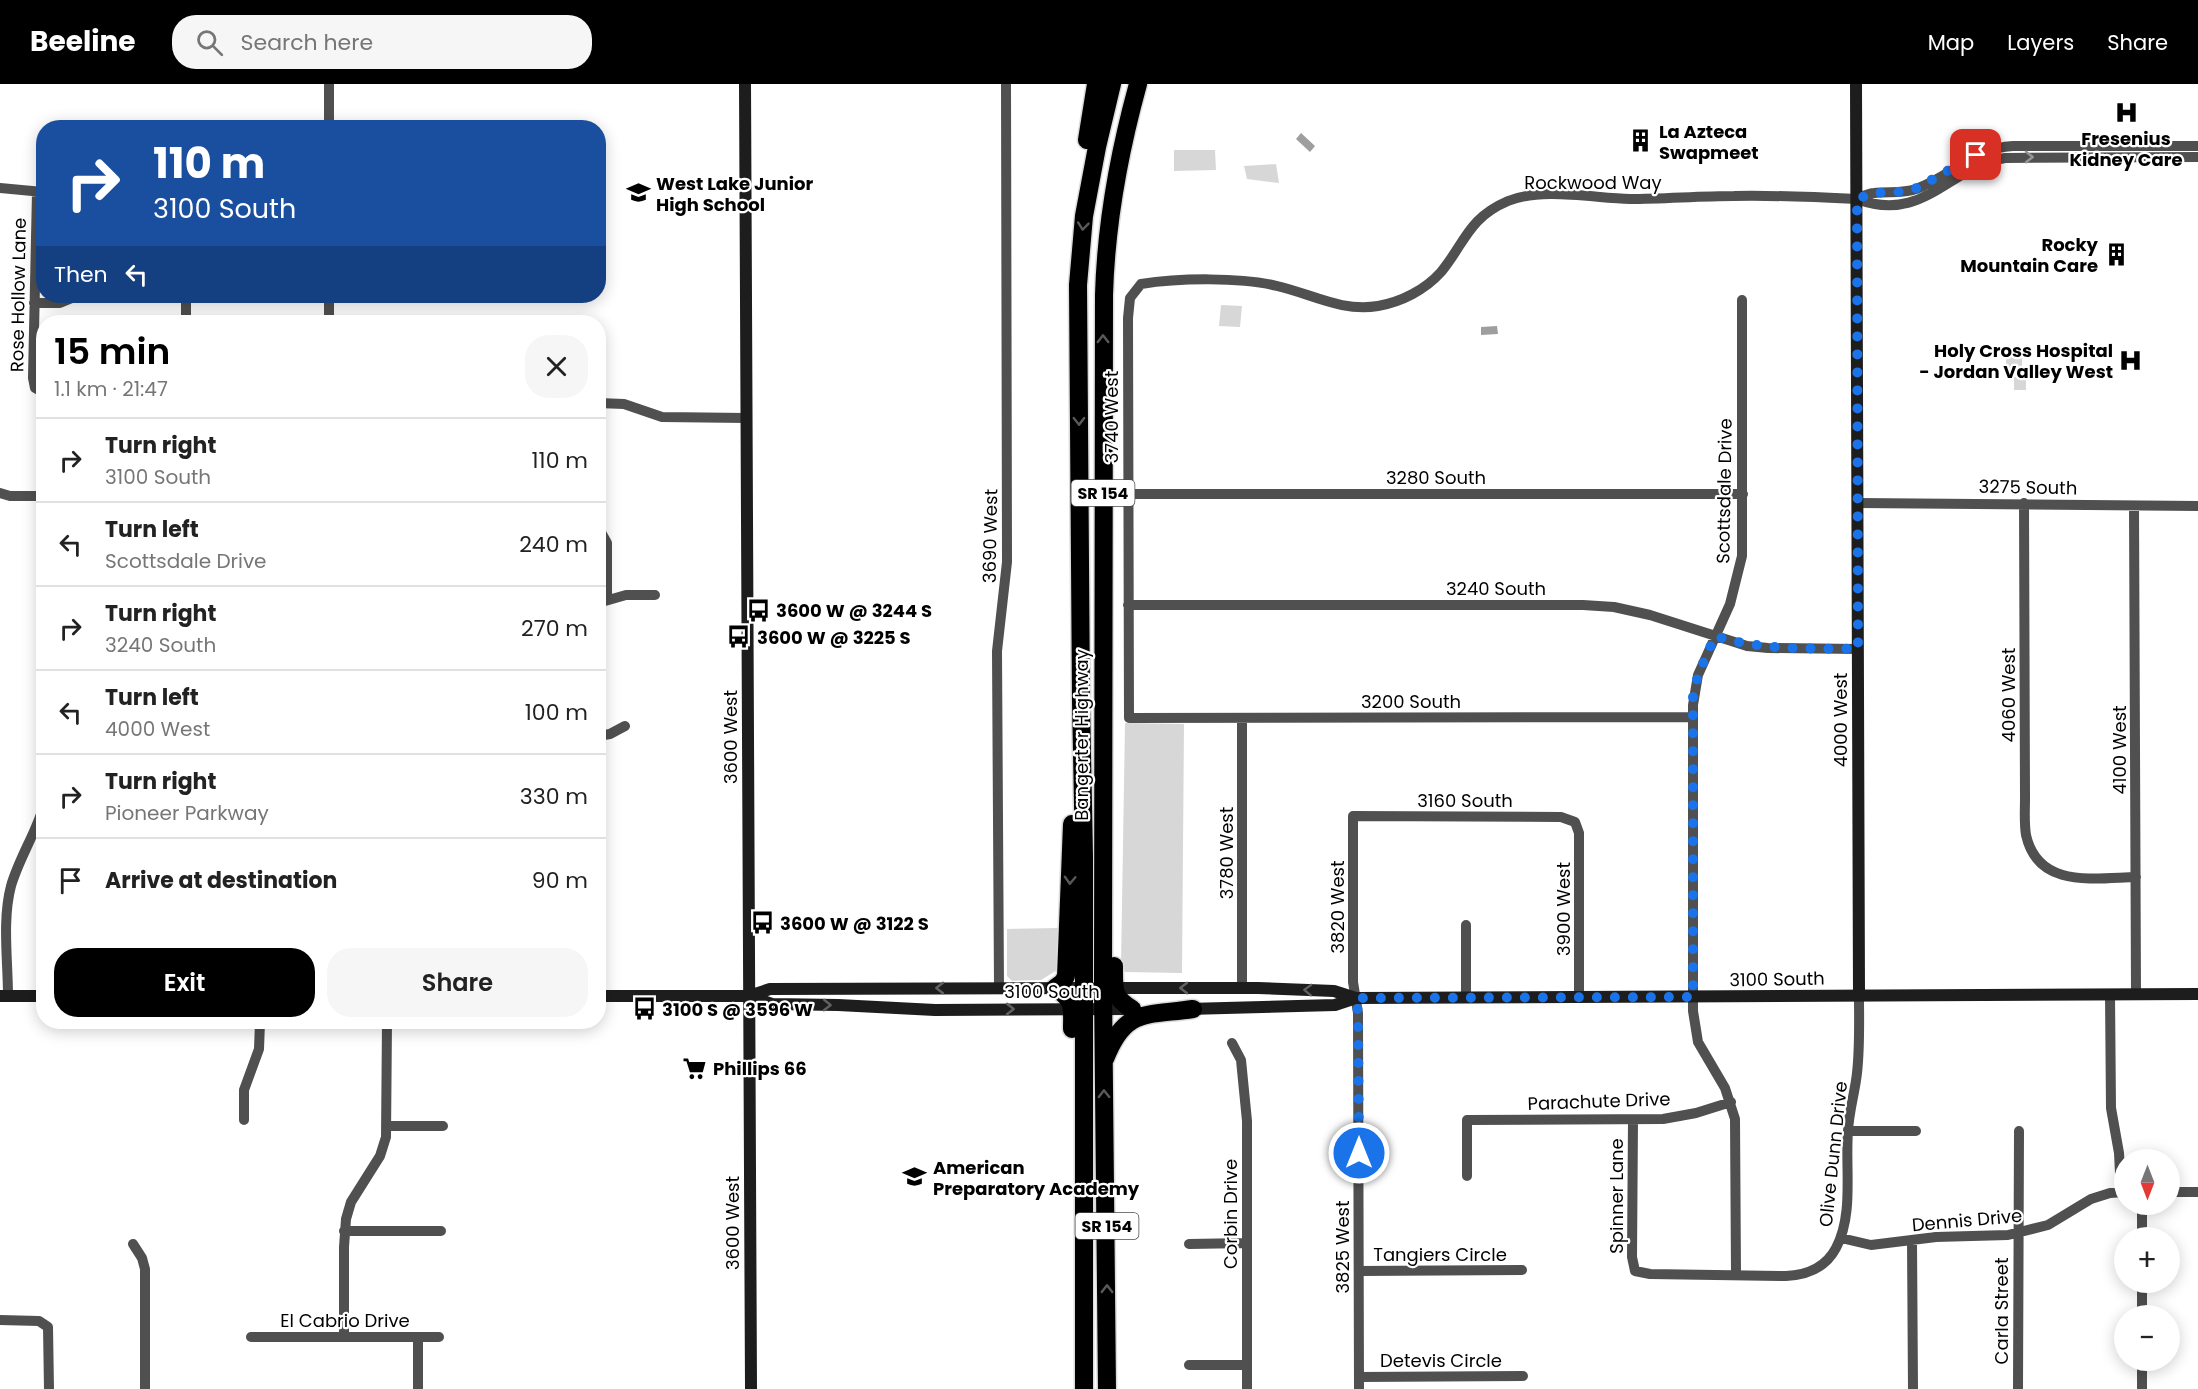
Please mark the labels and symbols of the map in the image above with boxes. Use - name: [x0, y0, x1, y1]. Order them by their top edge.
- hospital icon: Fresenius Kidney Care: [2113, 99, 2139, 125]
- place label: La Azteca Swapmeet: [1659, 119, 1759, 165]
- place label: Fresenius Kidney Care: [2069, 126, 2183, 172]
- building icon: La Azteca Swapmeet: [1628, 128, 1654, 154]
- pin: [1950, 129, 2001, 180]
- one-way arrow: [2024, 151, 2033, 163]
- street label: Rockwood Way: [1524, 170, 1662, 195]
- place label: West Lake Junior High School: [656, 171, 813, 217]
- school or university icon: West Lake Junior High School: [625, 180, 651, 206]
- street label: Rose Hollow Lane: [4, 218, 32, 372]
- one-way arrow: [1077, 221, 1090, 230]
- place label: Rocky Mountain Care: [1960, 232, 2099, 278]
- building icon: Rocky Mountain Care: [2103, 241, 2129, 267]
- one-way arrow: [1097, 335, 1109, 344]
- place label: Holy Cross Hospital - Jordan Valley West: [1919, 338, 2113, 384]
- hospital icon: Holy Cross Hospital - Jordan Valley West: [2118, 347, 2144, 373]
- street label: 3740 West: [1099, 371, 1124, 463]
- one-way arrow: [1073, 416, 1085, 425]
- street label: Scottsdale Drive: [1710, 418, 1738, 564]
- street label: 3280 South: [1386, 465, 1486, 490]
- street label: 3275 South: [1979, 474, 2077, 500]
- road number: SR 154: [1072, 480, 1134, 506]
- street label: 3690 West: [977, 489, 1003, 583]
- street label: 3240 South: [1446, 576, 1546, 601]
- bus stop icon: 3600 W @ 3244 S: [745, 597, 771, 623]
- place label: 3600 W @ 3244 S: [776, 598, 932, 623]
- bus stop icon: 3600 W @ 3225 S: [726, 624, 752, 650]
- place label: 3600 W @ 3225 S: [757, 625, 911, 650]
- street label: 4060 West: [1996, 648, 2021, 742]
- street label: Bangerter Highway: [1069, 649, 1094, 821]
- street label: 4000 West: [1828, 673, 1853, 767]
- street label: 3200 South: [1361, 689, 1461, 714]
- street label: 3600 West: [718, 690, 743, 784]
- street label: 4100 West: [2107, 705, 2132, 795]
- street label: 3160 South: [1417, 788, 1513, 813]
- street label: 3780 West: [1214, 807, 1239, 899]
- street label: 3820 West: [1325, 860, 1350, 954]
- street label: 3900 West: [1551, 862, 1576, 956]
- one-way arrow: [1063, 875, 1076, 884]
- bus stop icon: 3600 W @ 3122 S: [749, 910, 775, 936]
- place label: 3600 W @ 3122 S: [780, 911, 929, 936]
- street label: 3100 South: [1729, 966, 1825, 992]
- street label: 3100 South: [1004, 979, 1100, 1004]
- one-way arrow: [936, 982, 945, 994]
- one-way arrow: [1179, 982, 1188, 994]
- one-way arrow: [1303, 984, 1312, 996]
- bus stop icon: 3100 S @ 3596 W: [631, 996, 657, 1022]
- place label: 3100 S @ 3596 W: [662, 997, 813, 1022]
- one-way arrow: [822, 999, 831, 1011]
- one-way arrow: [1006, 1003, 1015, 1015]
- supermarket icon: Phillips 66: [682, 1055, 708, 1081]
- place label: Phillips 66: [713, 1056, 807, 1081]
- street label: Olive Dunn Drive: [1813, 1080, 1853, 1228]
- street label: Parachute Drive: [1527, 1086, 1671, 1116]
- one-way arrow: [1098, 1089, 1110, 1098]
- position arrow: [1327, 1121, 1391, 1185]
- street label: Spinner Lane: [1604, 1138, 1629, 1254]
- north arrow: [2114, 1149, 2180, 1215]
- place label: American Preparatory Academy: [933, 1155, 1140, 1201]
- street label: Corbin Drive: [1218, 1159, 1243, 1269]
- school or university icon: American Preparatory Academy: [902, 1164, 928, 1190]
- street label: 3600 West: [720, 1176, 745, 1270]
- street label: 3825 West: [1330, 1200, 1355, 1294]
- street label: Dennis Drive: [1911, 1203, 2023, 1237]
- road number: SR 154: [1076, 1213, 1138, 1239]
- street label: Tangiers Circle: [1373, 1242, 1507, 1267]
- street label: Carla Street: [1989, 1258, 2014, 1364]
- one-way arrow: [1101, 1284, 1113, 1293]
- street label: El Cabrio Drive: [280, 1308, 410, 1333]
- street label: Detevis Circle: [1380, 1348, 1502, 1373]

